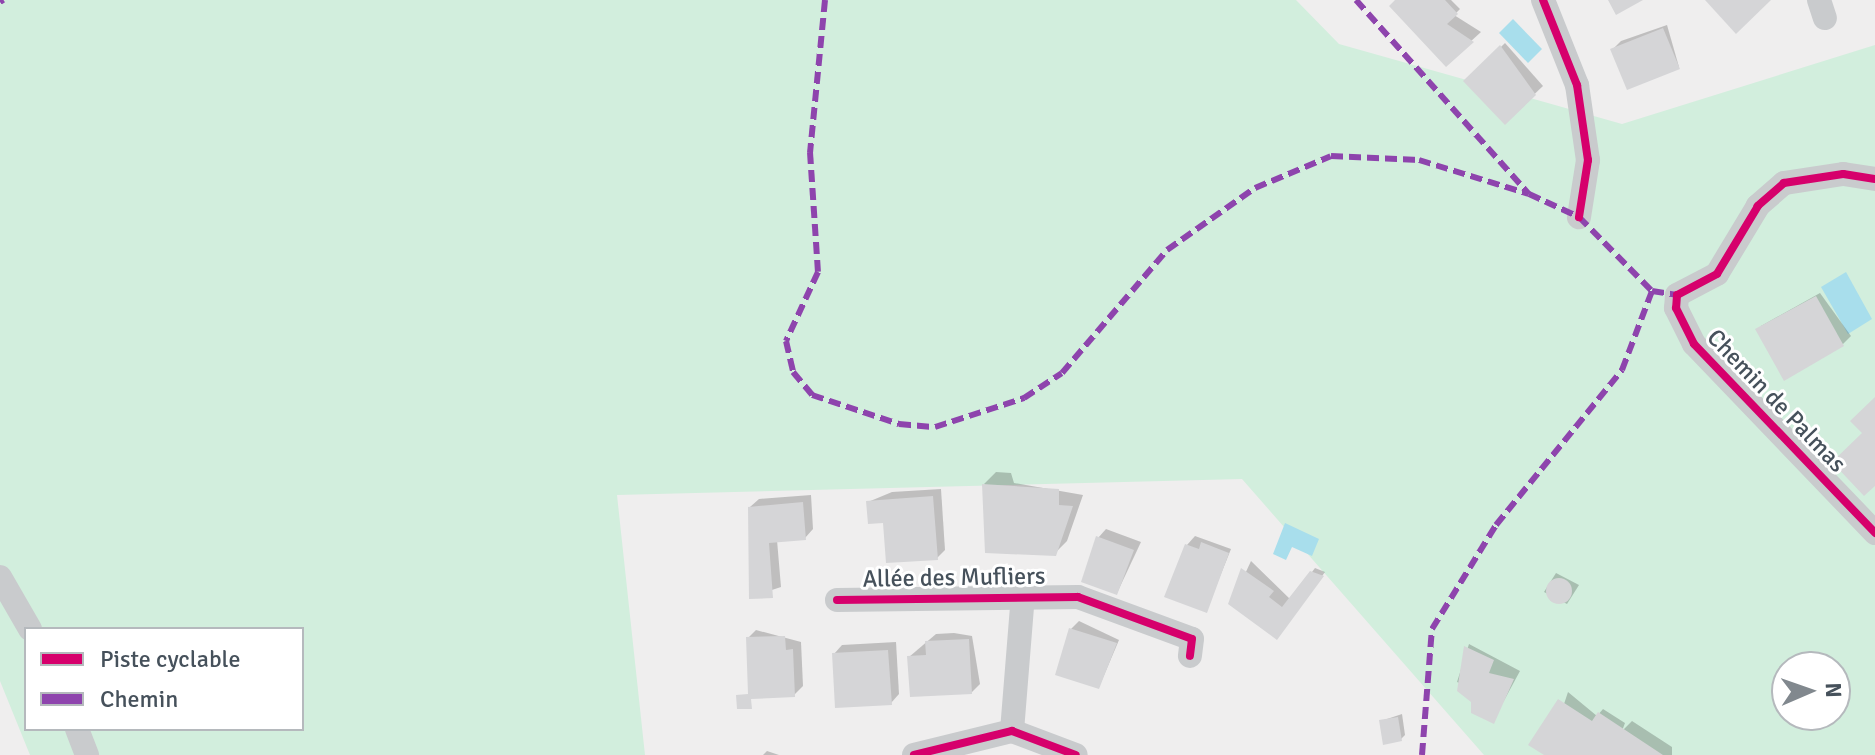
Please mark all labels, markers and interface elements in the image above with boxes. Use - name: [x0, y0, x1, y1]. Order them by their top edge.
- street label: Chemin de Palmas: [1700, 323, 1852, 479]
- street label: Allée des Mufliers: [862, 562, 1046, 594]
- legend: [24, 627, 304, 731]
- text: Piste cyclable: [100, 644, 240, 674]
- north arrow: [1771, 651, 1851, 731]
- text: N: [1820, 682, 1847, 698]
- text: Chemin: [100, 684, 178, 714]

